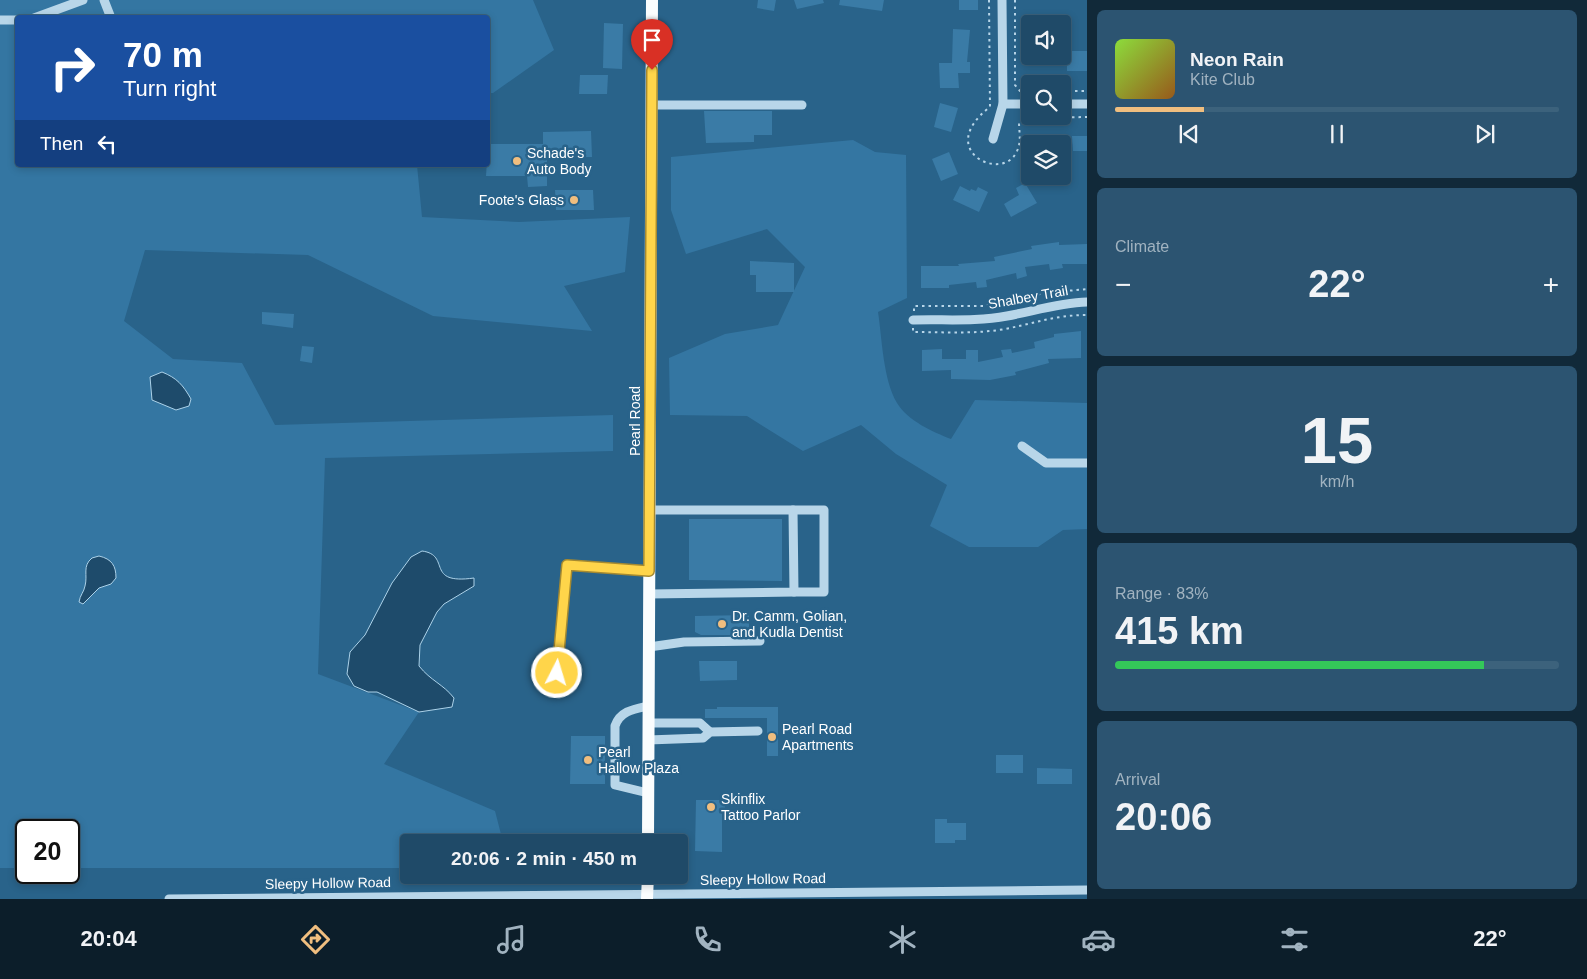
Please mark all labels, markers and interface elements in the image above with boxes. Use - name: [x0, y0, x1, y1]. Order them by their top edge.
- map controls: [1021, 15, 1071, 185]
- button: sound: [1021, 15, 1071, 65]
- pin: [631, 19, 673, 70]
- icon: arrive: [638, 26, 666, 54]
- icon: right: [40, 35, 105, 100]
- text: 70 m: [123, 35, 203, 74]
- text: Neon Rain: [1190, 49, 1284, 70]
- text: Kite Club: [1190, 71, 1255, 88]
- button: search: [1021, 75, 1071, 125]
- text: Turn right: [123, 76, 216, 101]
- icon: previous: [1175, 120, 1203, 148]
- icon: pause: [1323, 120, 1351, 148]
- icon: next: [1471, 120, 1499, 148]
- icon: left: [93, 130, 121, 158]
- text: Then: [40, 133, 83, 154]
- button: layers: [1021, 135, 1071, 185]
- place label: Schade's Auto Body: [527, 145, 592, 177]
- marker: Schade's Auto Body: [511, 155, 523, 167]
- place label: Foote's Glass: [479, 192, 564, 208]
- marker: Foote's Glass: [568, 194, 580, 206]
- text: Climate: [1115, 238, 1169, 255]
- text: 22°: [1308, 263, 1366, 305]
- text: −: [1115, 269, 1131, 300]
- text: +: [1543, 269, 1559, 300]
- street label: Shalbey Trail: [987, 282, 1069, 312]
- street label: Pearl Road: [627, 386, 643, 456]
- text: 15: [1301, 404, 1373, 477]
- text: km/h: [1320, 473, 1354, 490]
- text: Range · 83%: [1115, 585, 1208, 602]
- place label: Dr. Camm, Golian, and Kudla Dentist: [732, 608, 847, 640]
- text: 415 km: [1115, 610, 1244, 652]
- marker: Dr. Camm, Golian, and Kudla Dentist: [716, 618, 728, 630]
- position arrow: [530, 646, 582, 698]
- place label: Pearl Road Apartments: [782, 721, 854, 753]
- marker: Pearl Road Apartments: [766, 731, 778, 743]
- place label: Pearl Hallow Plaza: [598, 744, 679, 776]
- marker: Pearl Hallow Plaza: [582, 754, 594, 766]
- text: Arrival: [1115, 771, 1160, 788]
- place label: Skinflix Tattoo Parlor: [721, 791, 801, 823]
- text: 20:06: [1115, 796, 1212, 838]
- marker: Skinflix Tattoo Parlor: [705, 801, 717, 813]
- speed limit sign: 20: [15, 819, 80, 884]
- text: 20:06 · 2 min · 450 m: [451, 848, 637, 869]
- street label: Sleepy Hollow Road: [700, 870, 826, 888]
- street label: Sleepy Hollow Road: [265, 874, 391, 892]
- icon: directions: [298, 922, 333, 957]
- icon: music: [494, 922, 529, 957]
- icon: phone: [690, 922, 725, 957]
- icon: climate: [885, 922, 920, 957]
- icon: car: [1081, 922, 1116, 957]
- icon: filters: [1277, 922, 1312, 957]
- text: 20:04: [80, 926, 137, 951]
- text: 22°: [1473, 926, 1506, 951]

